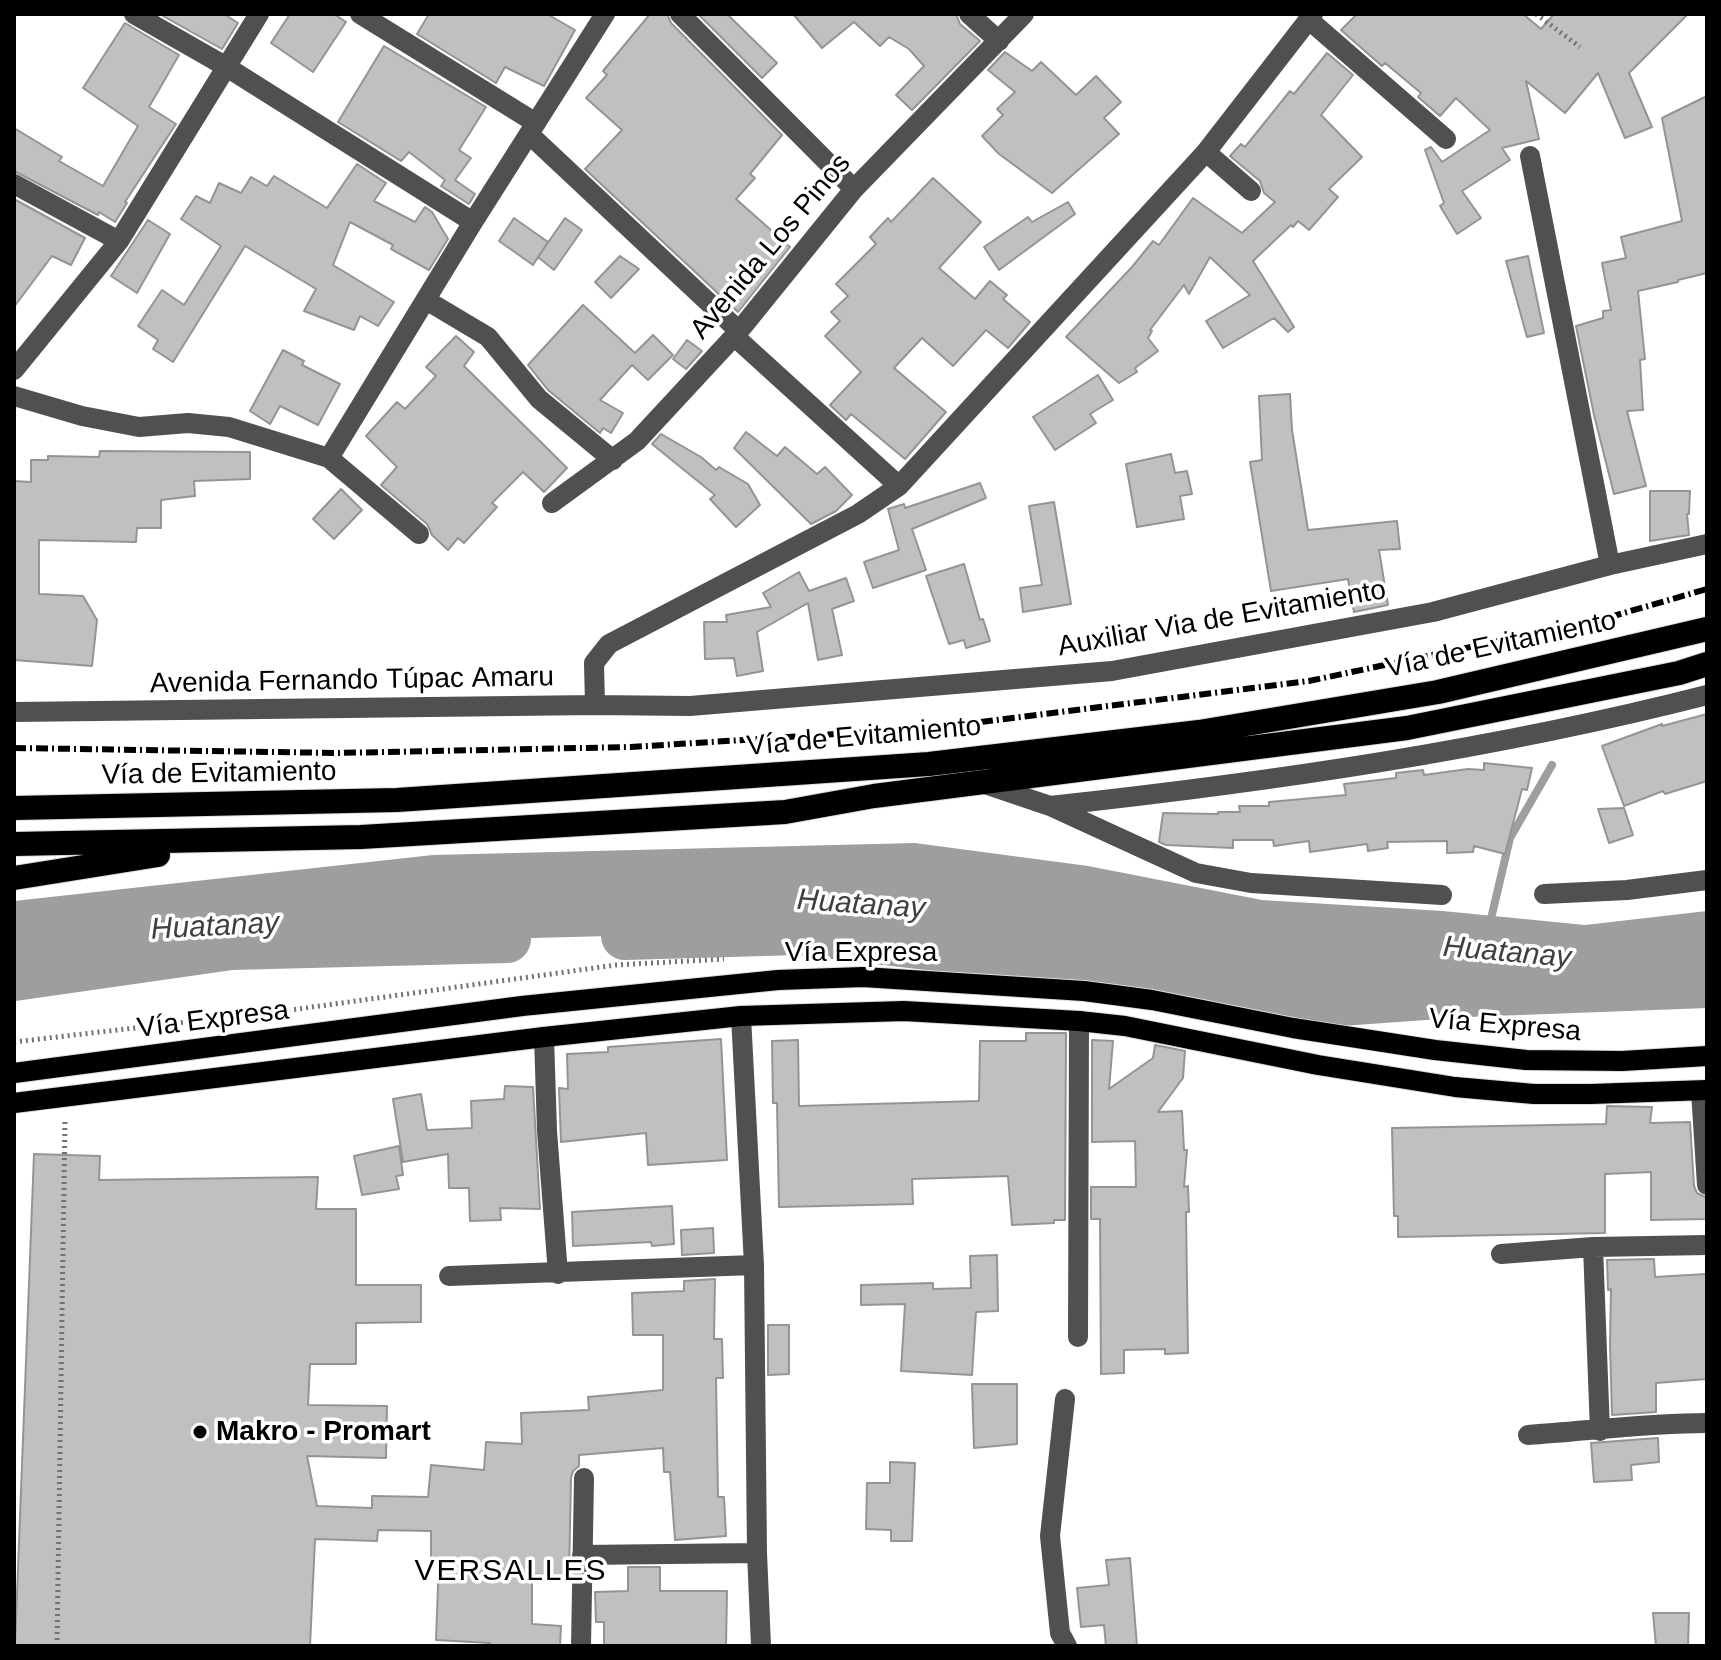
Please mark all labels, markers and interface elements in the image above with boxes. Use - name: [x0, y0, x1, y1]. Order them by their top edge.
- street label: Avenida Los Pinos: [684, 148, 858, 346]
- street label: Auxiliar Via de Evitamiento: [1055, 574, 1389, 664]
- street label: Vía de Evitamiento: [1383, 604, 1619, 686]
- street label: Avenida Fernando Túpac Amaru: [150, 661, 554, 701]
- street label: Vía de Evitamiento: [745, 710, 983, 764]
- street label: Vía de Evitamiento: [101, 755, 337, 793]
- water label: Huatanay: [796, 883, 926, 927]
- water label: Huatanay: [150, 906, 280, 948]
- water label: Huatanay: [1441, 929, 1573, 977]
- street label: Vía Expresa: [785, 936, 937, 970]
- street label: Vía Expresa: [135, 994, 291, 1046]
- street label: Vía Expresa: [1428, 1003, 1582, 1049]
- place label: Makro - Promart: [216, 1415, 431, 1449]
- marker: Makro - Promart: [191, 1423, 209, 1441]
- district label: VERSALLES: [414, 1554, 608, 1590]

